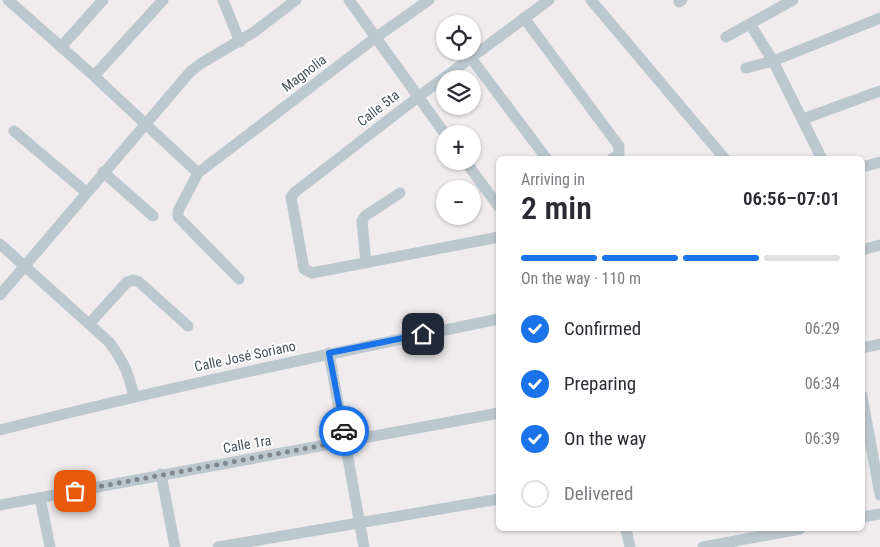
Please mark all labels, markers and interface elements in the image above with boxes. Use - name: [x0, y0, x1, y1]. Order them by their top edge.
- map controls: [436, 15, 481, 225]
- button: locate: [436, 15, 481, 60]
- street label: Magnolia: [279, 51, 329, 95]
- button: layers: [436, 70, 481, 115]
- street label: Calle 5ta: [354, 87, 402, 129]
- button: +: [436, 125, 481, 170]
- text: Arriving in: [521, 170, 585, 189]
- button: −: [436, 180, 481, 225]
- text: 06:56–07:01: [743, 187, 840, 210]
- text: 2 min: [521, 189, 592, 227]
- text: On the way · 110 m: [521, 269, 641, 288]
- pin: [402, 313, 444, 355]
- icon: check: [521, 315, 549, 343]
- text: Confirmed: [564, 317, 641, 340]
- text: 06:29: [805, 319, 840, 338]
- icon: home: [409, 320, 437, 348]
- street label: Calle José Soriano: [193, 337, 297, 375]
- icon: check: [521, 370, 549, 398]
- text: Preparing: [564, 372, 636, 395]
- text: 06:34: [805, 374, 840, 393]
- courier: [319, 406, 369, 456]
- icon: car: [330, 417, 358, 445]
- icon: check: [521, 425, 549, 453]
- text: On the way: [564, 427, 646, 450]
- text: 06:39: [805, 429, 840, 448]
- street label: Calle 1ra: [222, 432, 272, 456]
- pin: [54, 470, 96, 512]
- icon: bag: [61, 477, 89, 505]
- text: Delivered: [564, 482, 633, 505]

